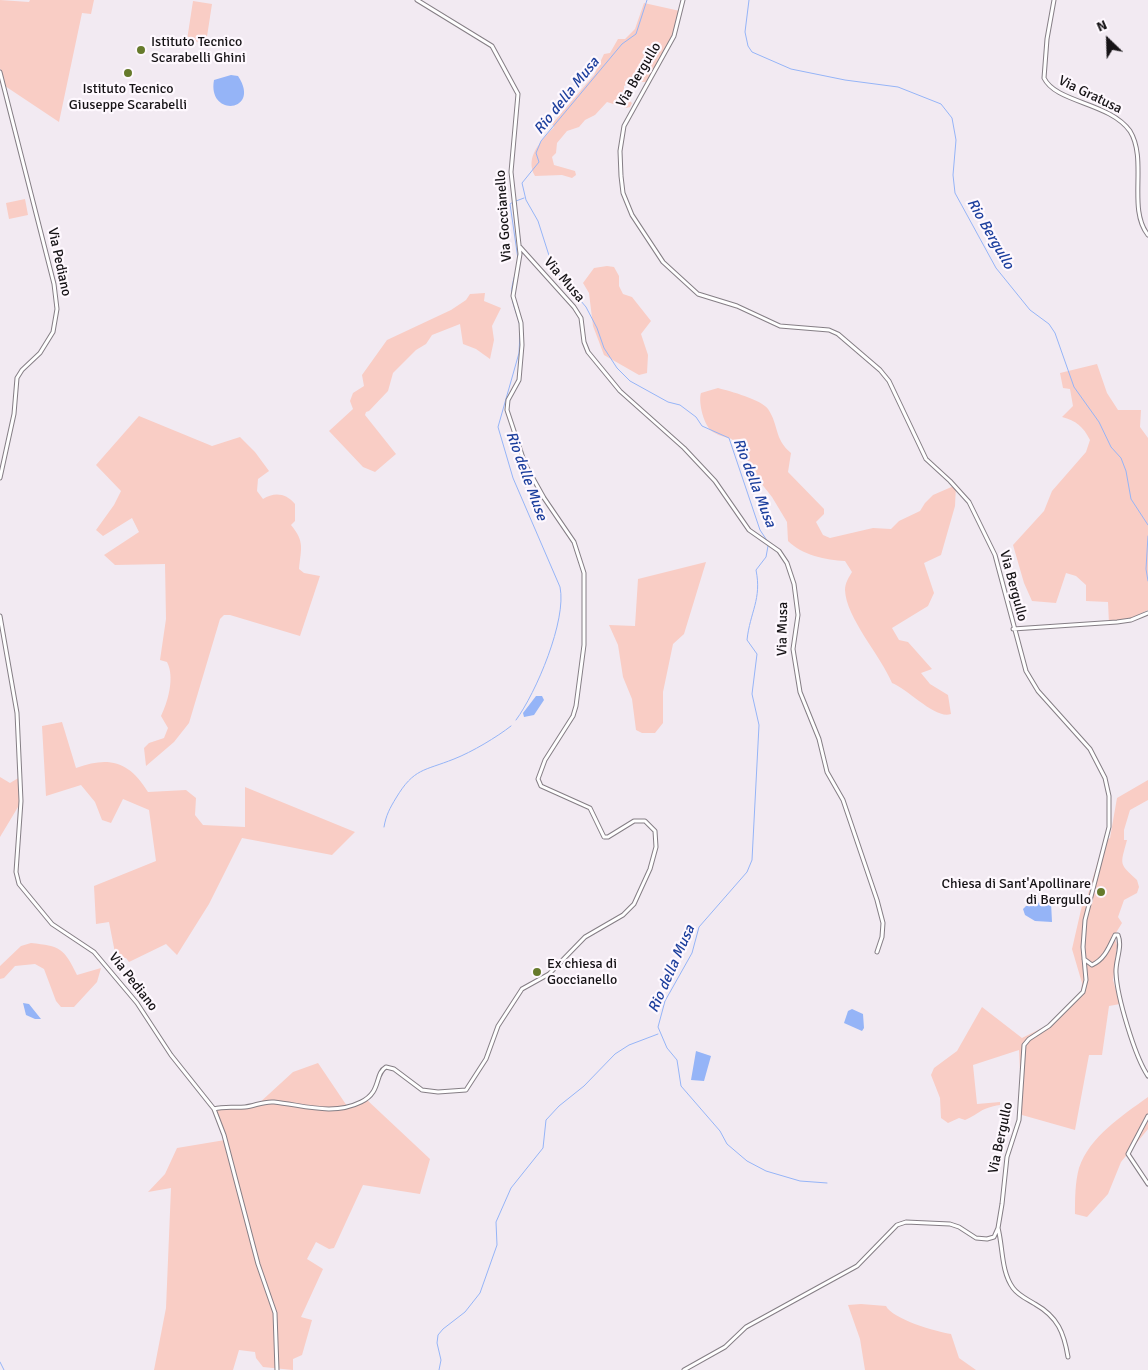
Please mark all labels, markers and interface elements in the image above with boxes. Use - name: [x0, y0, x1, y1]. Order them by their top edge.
- north arrow: [1083, 15, 1133, 65]
- text: N: [1094, 16, 1110, 36]
- place label: Istituto Tecnico Scarabelli Ghini: [151, 34, 246, 66]
- street label: Via Bergullo: [613, 39, 665, 111]
- marker: Istituto Tecnico Scarabelli Ghini: [135, 44, 147, 56]
- water label: Rio della Musa: [531, 54, 603, 138]
- marker: Istituto Tecnico Giuseppe Scarabelli: [122, 67, 134, 79]
- street label: Via Gratusa: [1055, 72, 1125, 118]
- place label: Istituto Tecnico Giuseppe Scarabelli: [69, 81, 187, 114]
- street label: Via Goccianello: [492, 169, 516, 263]
- water label: Rio Bergullo: [963, 195, 1017, 273]
- street label: Via Pediano: [44, 226, 74, 298]
- street label: Via Musa: [540, 254, 588, 306]
- water label: Rio delle Muse: [502, 429, 550, 523]
- water label: Rio della Musa: [729, 436, 779, 530]
- street label: Via Bergullo: [995, 549, 1031, 623]
- street label: Via Musa: [774, 602, 792, 656]
- place label: Chiesa di Sant'Apollinare di Bergullo: [942, 876, 1091, 909]
- marker: Chiesa di Sant'Apollinare di Bergullo: [1095, 886, 1107, 898]
- water label: Rio della Musa: [645, 923, 699, 1015]
- street label: Via Pediano: [105, 949, 161, 1015]
- place label: Ex chiesa di Goccianello: [547, 956, 617, 989]
- marker: Ex chiesa di Goccianello: [531, 966, 543, 978]
- street label: Via Bergullo: [985, 1101, 1017, 1175]

